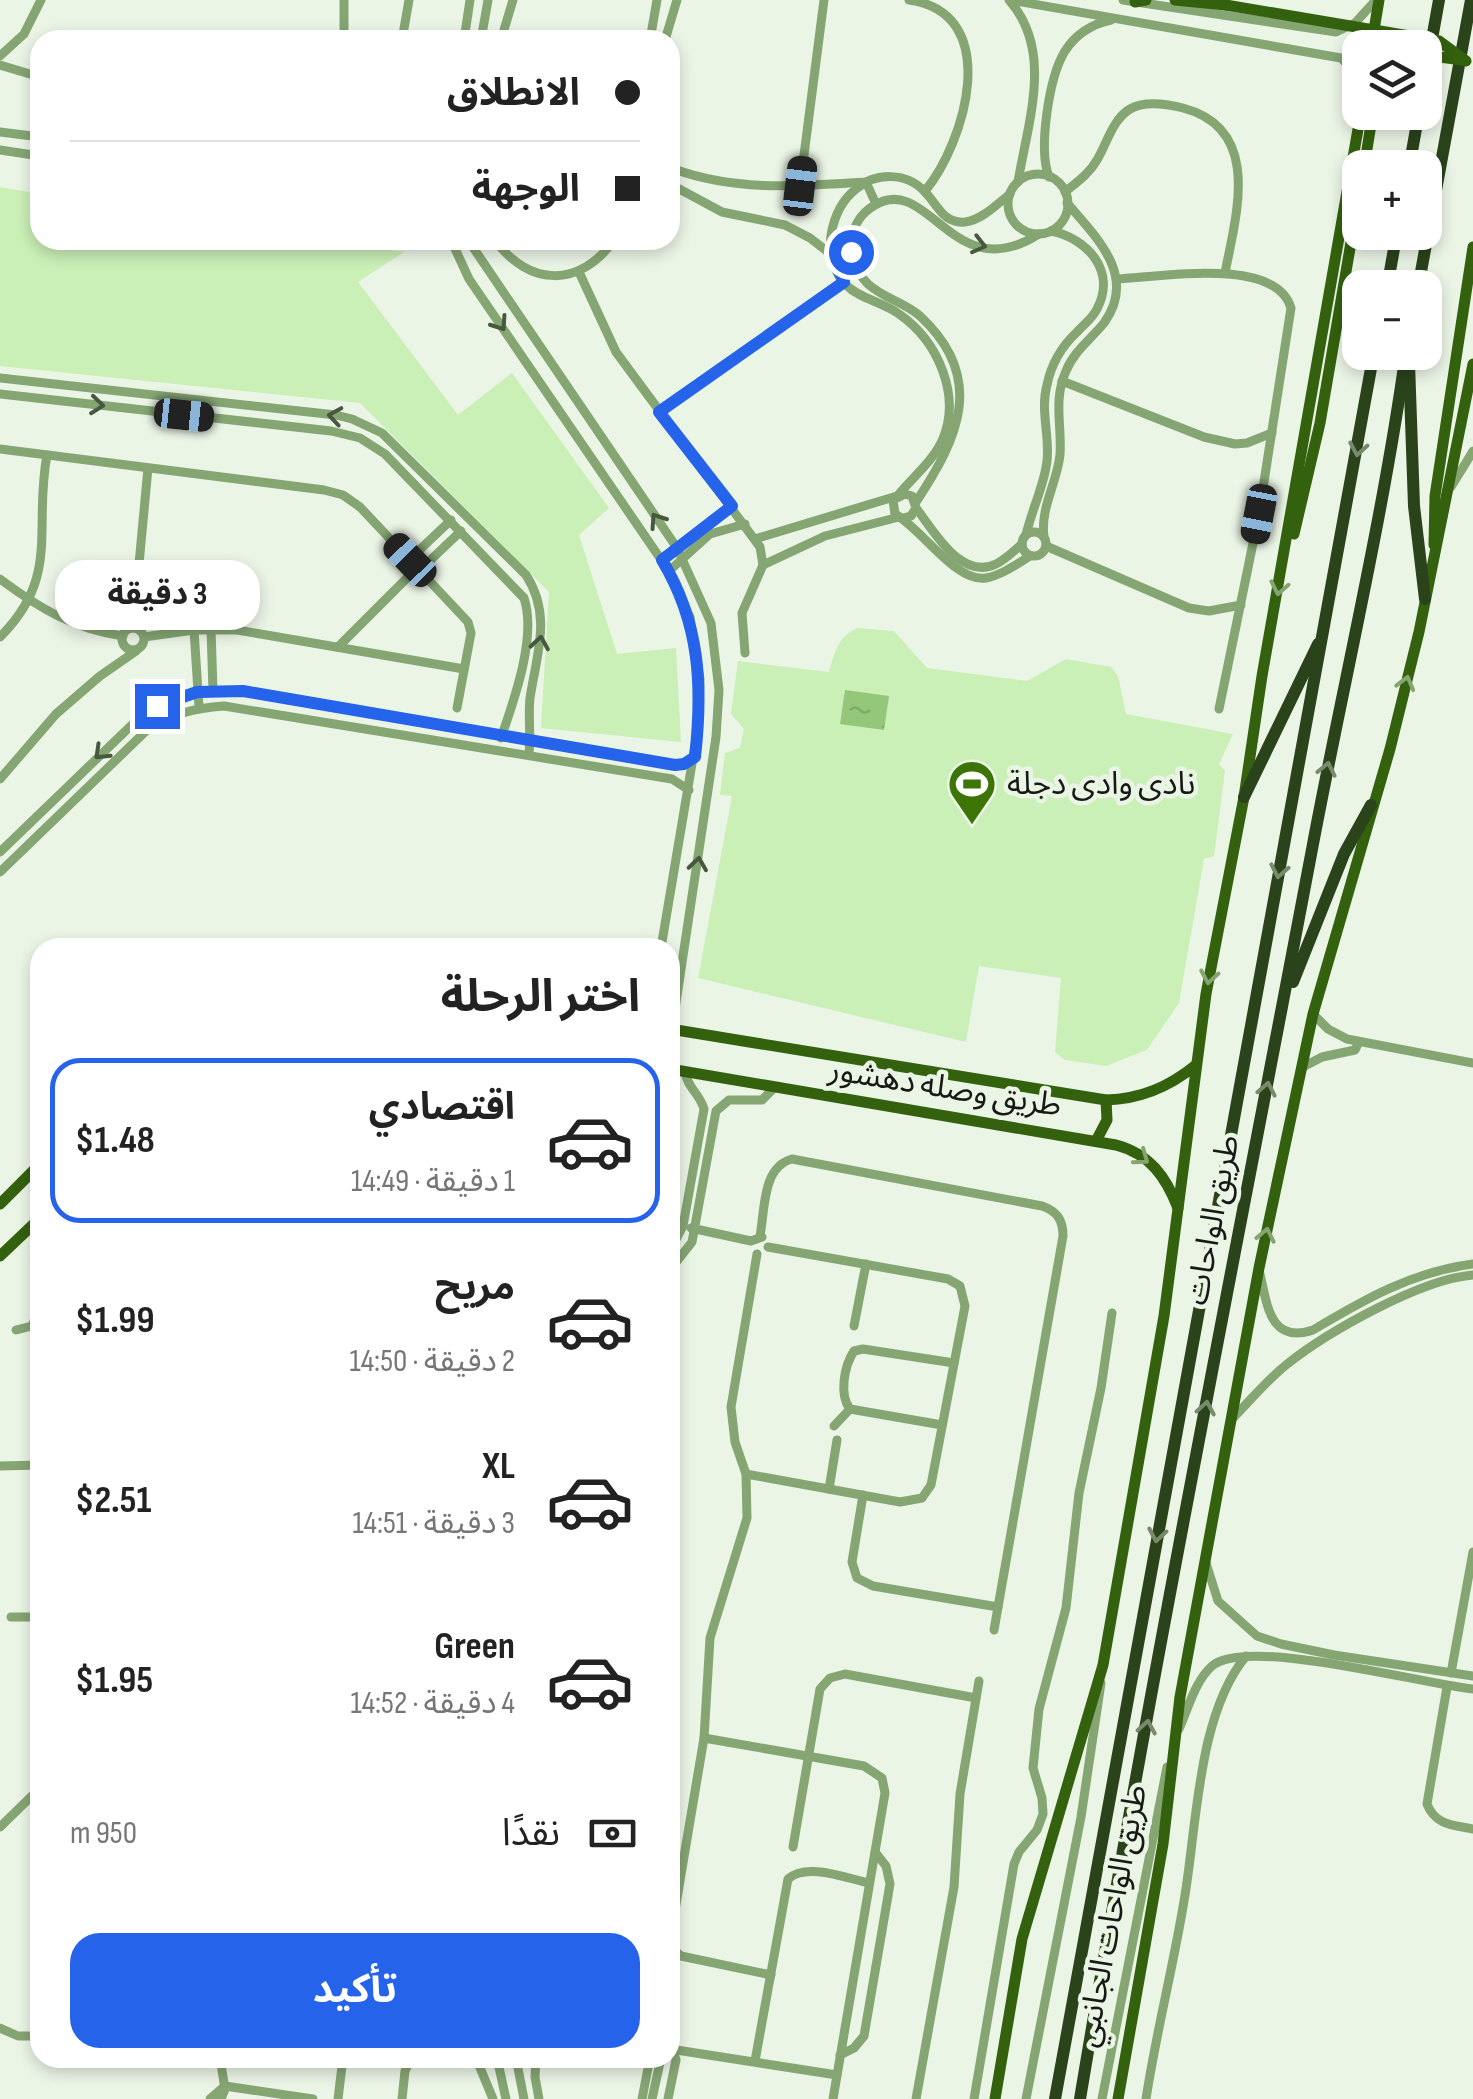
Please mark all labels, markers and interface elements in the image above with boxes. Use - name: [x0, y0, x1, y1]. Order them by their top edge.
- map controls: [1342, 30, 1442, 370]
- button: layers: [1342, 30, 1442, 130]
- text: الانطلاق: [447, 71, 580, 116]
- button: +: [1342, 150, 1442, 250]
- car: [781, 154, 819, 218]
- text: الوجهة: [472, 167, 580, 212]
- route start: [829, 230, 874, 275]
- one-way arrow: [970, 233, 987, 254]
- button: −: [1342, 270, 1442, 370]
- one-way arrow: [487, 314, 506, 332]
- one-way arrow: [89, 394, 105, 415]
- car: [153, 397, 215, 433]
- one-way arrow: [327, 406, 344, 427]
- one-way arrow: [1348, 440, 1369, 457]
- car: [1239, 482, 1279, 546]
- one-way arrow: [651, 512, 669, 531]
- car: [378, 528, 442, 592]
- callout: 3 دقيقة: [54, 561, 260, 631]
- text: 3 دقيقة: [108, 575, 207, 614]
- one-way arrow: [1269, 579, 1290, 596]
- one-way arrow: [529, 635, 550, 652]
- one-way arrow: [1394, 675, 1415, 692]
- route end: [135, 684, 180, 729]
- one-way arrow: [94, 742, 112, 760]
- sports icon: نادى وادى دجلة: [946, 758, 998, 826]
- one-way arrow: [1316, 761, 1337, 778]
- place label: نادى وادى دجلة: [1007, 765, 1195, 804]
- one-way arrow: [686, 855, 707, 872]
- one-way arrow: [1270, 863, 1291, 880]
- one-way arrow: [1199, 968, 1220, 985]
- text: اختر الرحلة: [441, 970, 640, 1025]
- street label: طريق وصله دهشور: [825, 1050, 1064, 1126]
- one-way arrow: [1255, 1080, 1276, 1097]
- text: اقتصادي: [369, 1085, 515, 1130]
- icon: car: [545, 1096, 635, 1186]
- text: $1.48: [75, 1118, 155, 1163]
- street label: طريق الواحات: [1177, 1132, 1249, 1308]
- one-way arrow: [1131, 1146, 1149, 1164]
- text: 1 دقيقة · 14:49: [351, 1162, 515, 1201]
- one-way arrow: [1254, 1227, 1275, 1244]
- text: مريح: [435, 1265, 515, 1310]
- icon: car: [545, 1276, 635, 1366]
- text: $1.99: [75, 1298, 154, 1343]
- text: 2 دقيقة · 14:50: [350, 1342, 515, 1381]
- one-way arrow: [1195, 1400, 1216, 1416]
- text: XL: [482, 1444, 515, 1489]
- icon: car: [545, 1456, 635, 1546]
- text: $2.51: [75, 1478, 151, 1523]
- text: 3 دقيقة · 14:51: [352, 1504, 515, 1543]
- one-way arrow: [1147, 1527, 1168, 1543]
- text: Green: [434, 1624, 515, 1669]
- icon: car: [545, 1636, 635, 1726]
- text: $1.95: [75, 1658, 153, 1703]
- text: 4 دقيقة · 14:52: [350, 1684, 515, 1723]
- one-way arrow: [1135, 1719, 1156, 1736]
- street label: طريق الواحات الجانبي: [1067, 1782, 1160, 2051]
- icon: cash: [585, 1806, 640, 1861]
- text: نقدًا: [502, 1811, 560, 1856]
- text: 950 m: [70, 1814, 137, 1853]
- button: تأكيد: [70, 1933, 640, 2048]

